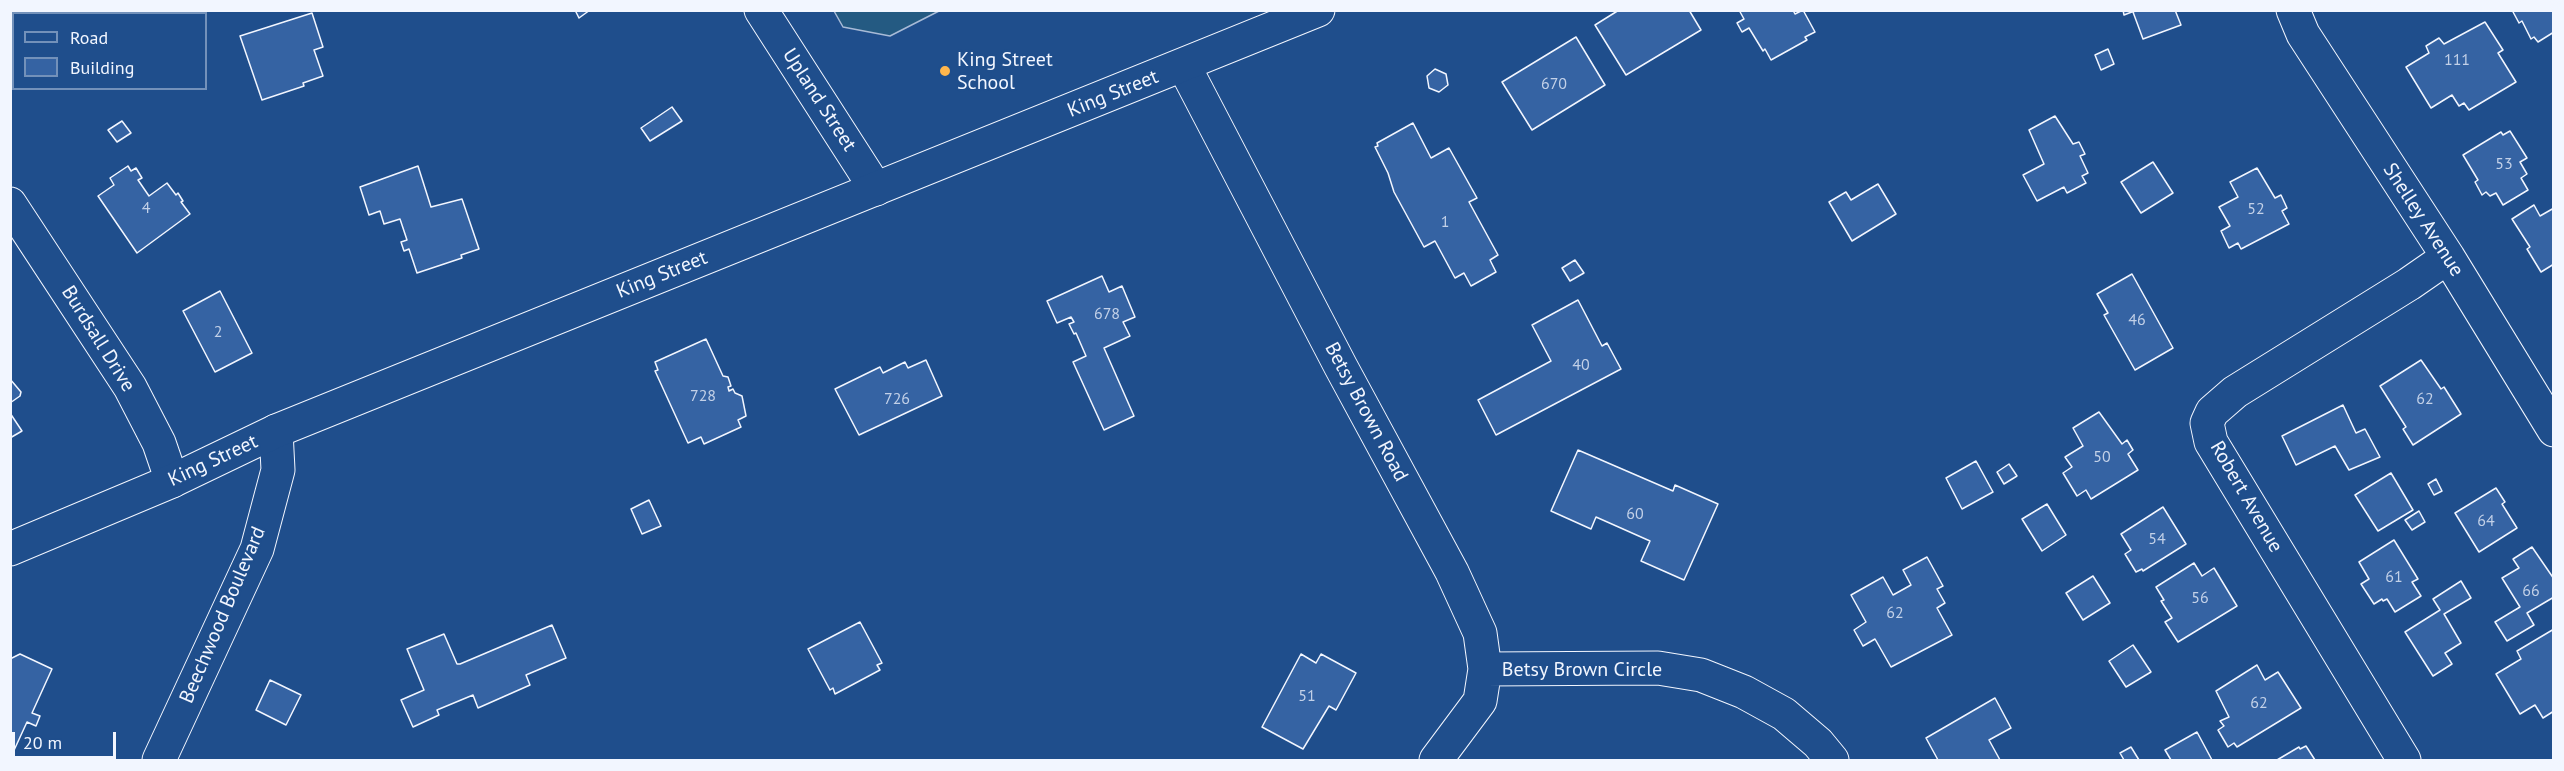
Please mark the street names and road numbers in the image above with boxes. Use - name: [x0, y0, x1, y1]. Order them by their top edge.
- street label: Upland Street: [777, 44, 861, 156]
- street label: King Street: [1064, 65, 1162, 123]
- street label: Shelley Avenue: [2377, 159, 2469, 281]
- street label: King Street: [613, 246, 711, 304]
- street label: Burdsall Drive: [56, 282, 140, 396]
- street label: Betsy Brown Road: [1319, 338, 1413, 486]
- street label: King Street: [165, 430, 261, 492]
- street label: Robert Avenue: [2204, 437, 2288, 557]
- street label: Beechwood Boulevard: [175, 523, 271, 707]
- street label: Betsy Brown Circle: [1502, 658, 1662, 682]

